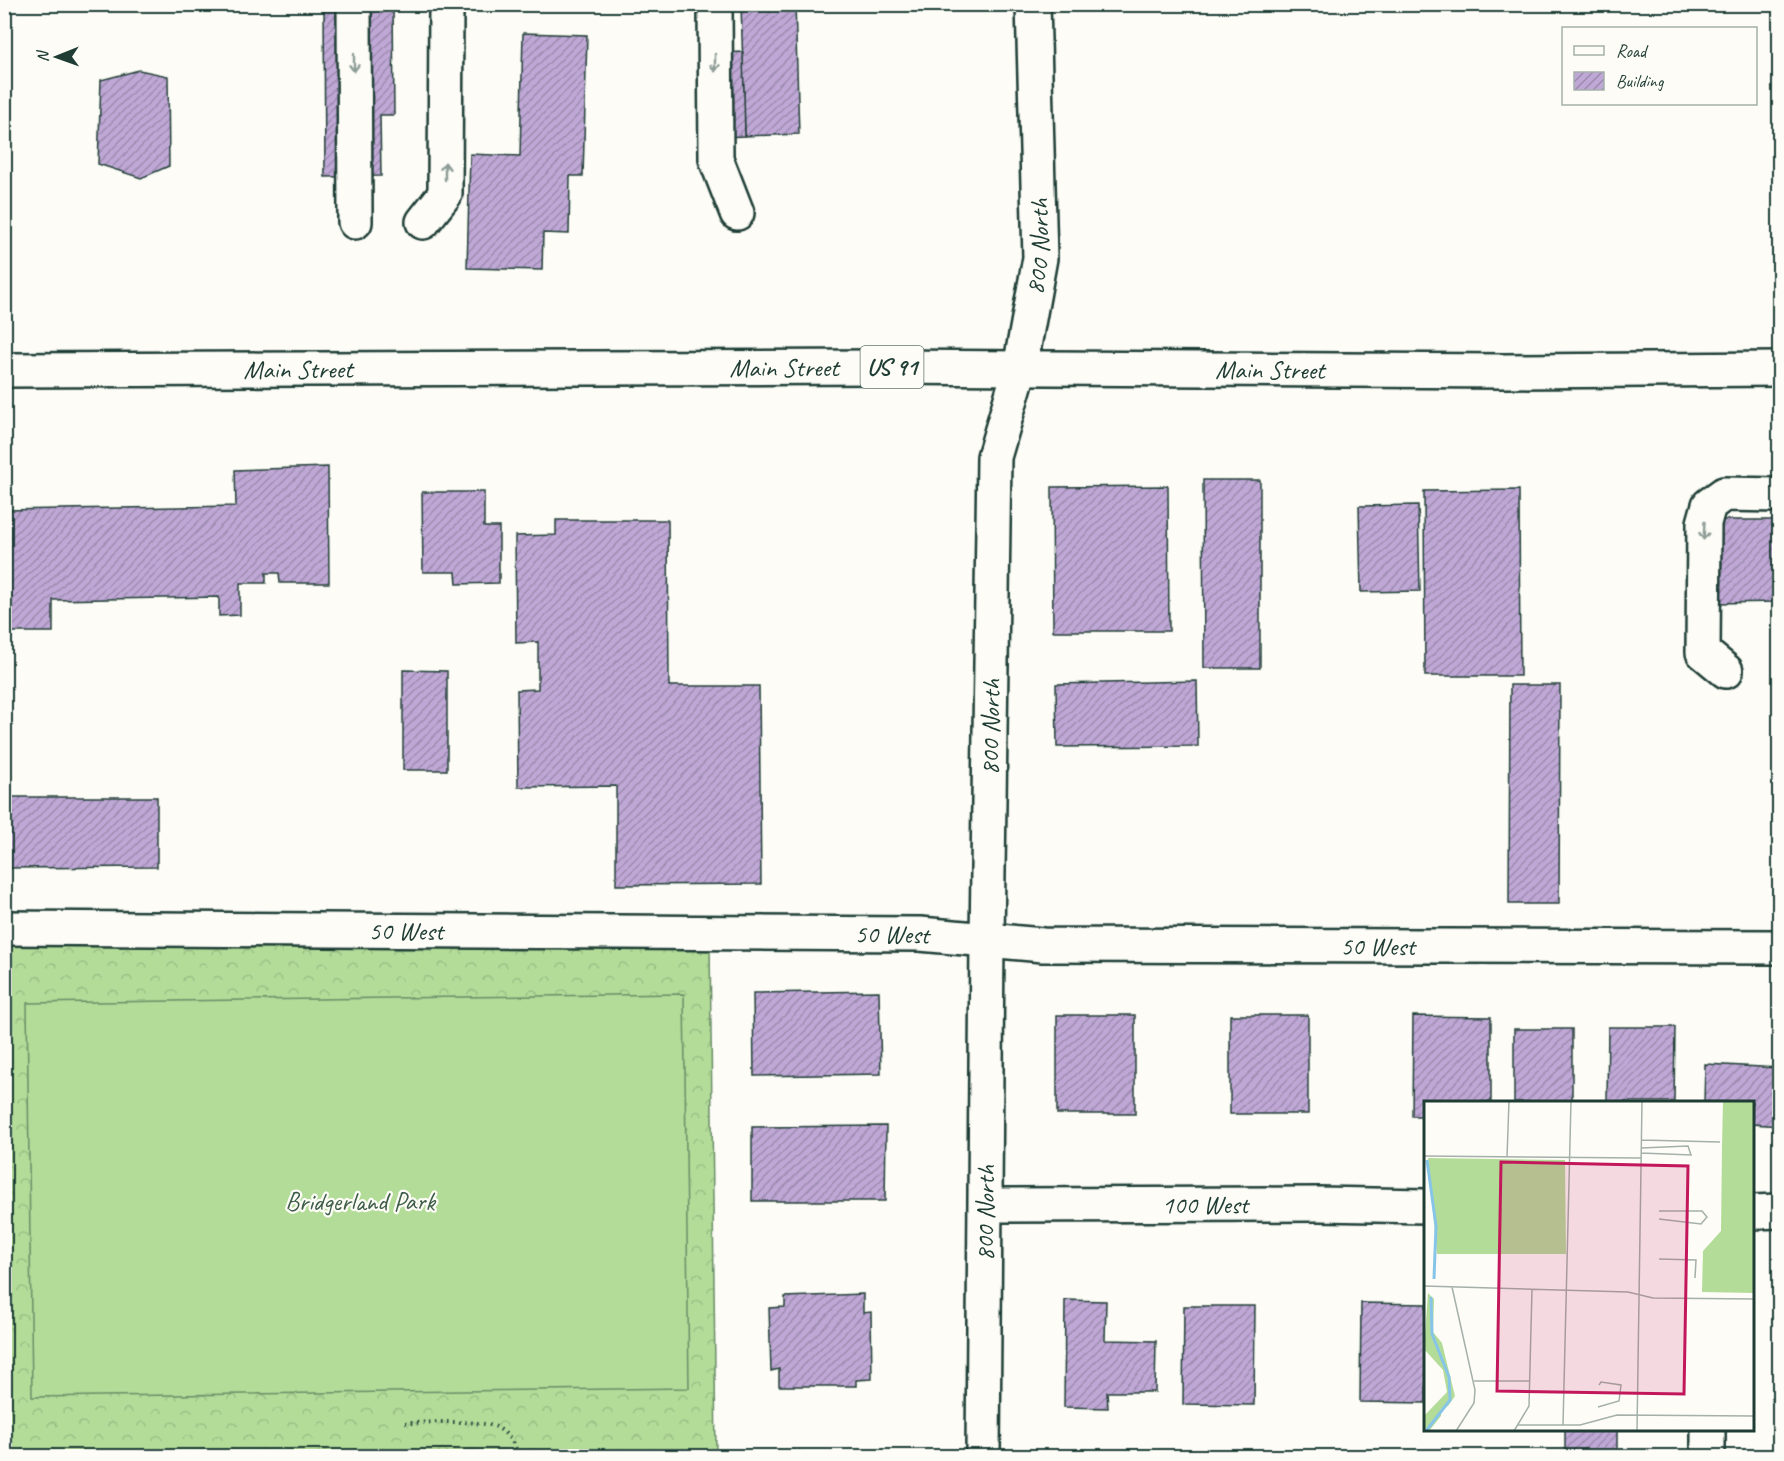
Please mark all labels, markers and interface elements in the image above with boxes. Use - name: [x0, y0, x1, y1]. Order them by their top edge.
- north arrow: [27, 27, 87, 87]
- legend: [1562, 27, 1757, 105]
- text: Road: [1616, 40, 1649, 62]
- text: N: [33, 49, 53, 62]
- one-way arrow: [348, 52, 360, 72]
- one-way arrow: [709, 52, 721, 72]
- text: Building: [1616, 70, 1665, 92]
- one-way arrow: [439, 161, 451, 181]
- street label: 800 North: [1018, 197, 1057, 297]
- road number: US 91: [860, 346, 924, 388]
- street label: Main Street: [729, 351, 841, 385]
- street label: Main Street: [243, 353, 355, 386]
- street label: Main Street: [1215, 353, 1327, 387]
- one-way arrow: [1699, 520, 1710, 540]
- street label: 800 North: [973, 678, 1008, 775]
- street label: 50 West: [369, 914, 446, 948]
- street label: 50 West: [855, 918, 933, 952]
- street label: 50 West: [1340, 930, 1417, 963]
- inset map: [1424, 1101, 1754, 1431]
- street label: 800 North: [969, 1164, 1002, 1261]
- park label: Bridgerland Park: [285, 1185, 437, 1218]
- street label: 100 West: [1162, 1188, 1251, 1221]

